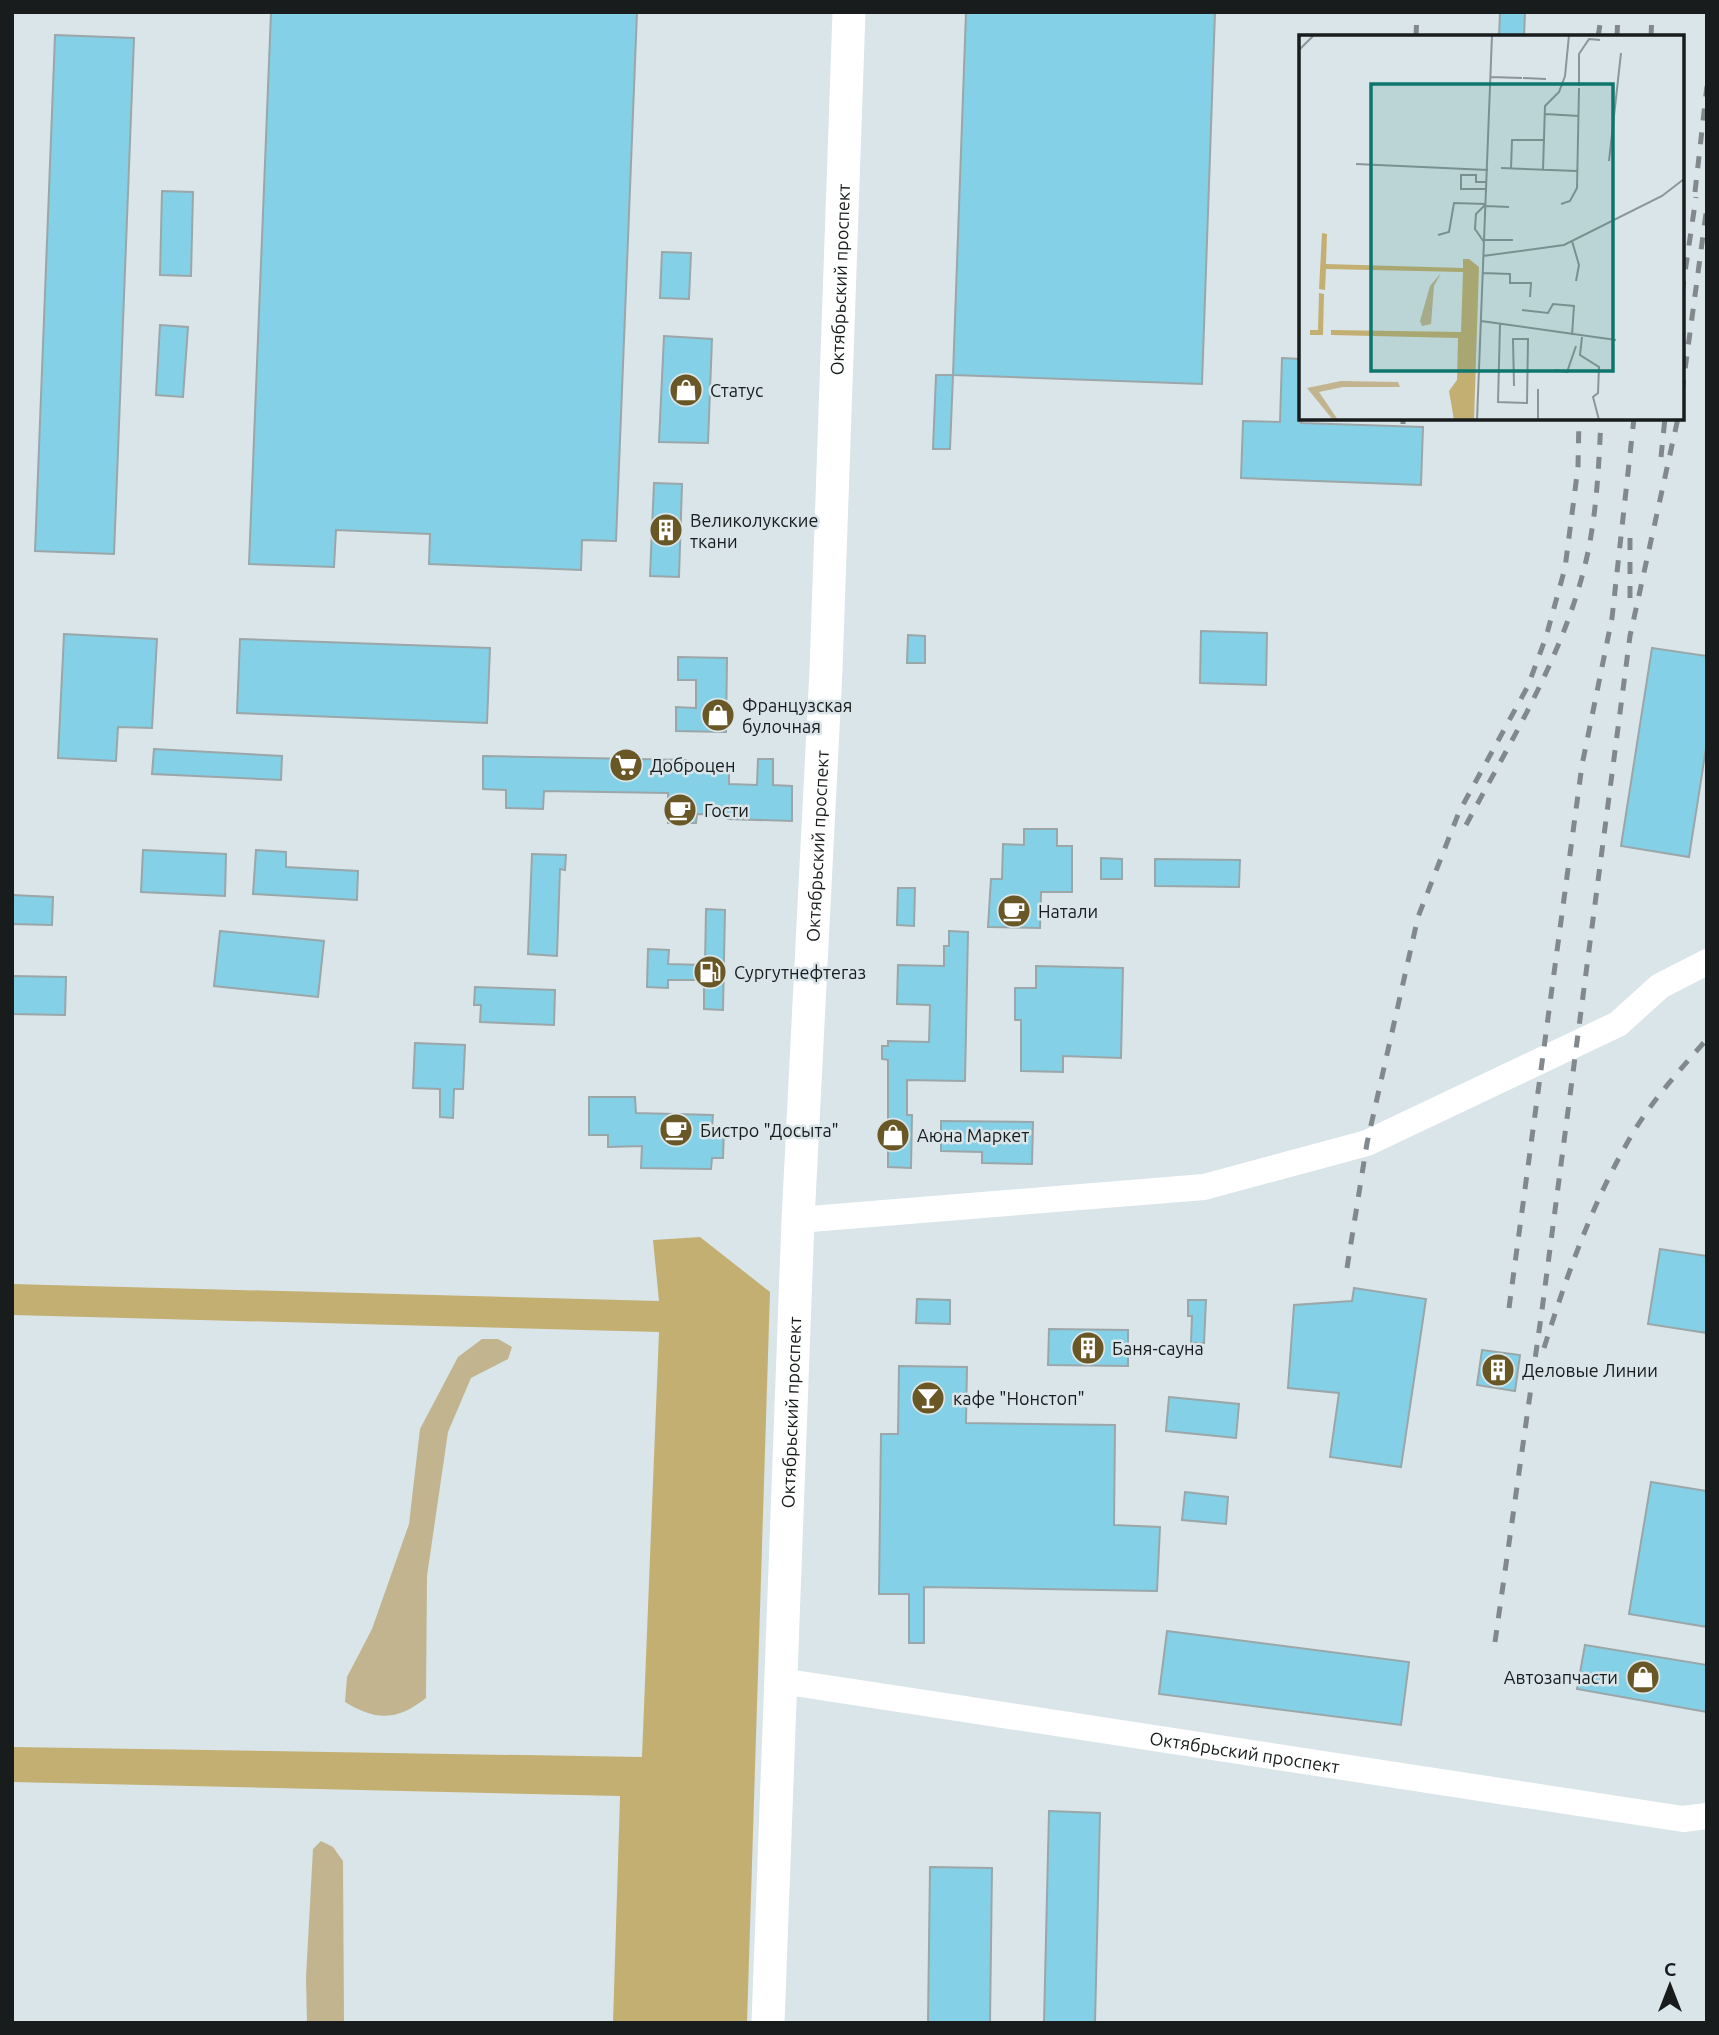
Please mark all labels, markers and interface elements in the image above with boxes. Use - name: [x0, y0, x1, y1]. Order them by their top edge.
- inset map: [1299, 35, 1684, 420]
- street label: Октябрьский проспект: [826, 183, 853, 376]
- shop icon: Статус: [667, 371, 705, 409]
- place label: Статус: [710, 380, 763, 400]
- place label: Великолукские ткани: [690, 510, 818, 551]
- building icon: Великолукские ткани: [647, 511, 685, 549]
- place label: Французская булочная: [742, 695, 853, 736]
- shop icon: Французская булочная: [699, 696, 737, 734]
- supermarket icon: Доброцен: [607, 746, 645, 784]
- street label: Октябрьский проспект: [802, 750, 832, 942]
- place label: Доброцен: [650, 755, 736, 775]
- cafe icon: Гости: [661, 791, 699, 829]
- place label: Гости: [704, 800, 749, 820]
- cafe icon: Натали: [995, 892, 1033, 930]
- place label: Натали: [1038, 901, 1098, 921]
- fuel station icon: Сургутнефтегаз: [691, 953, 729, 991]
- place label: Сургутнефтегаз: [734, 962, 866, 982]
- cafe icon: Бистро "Досыта": [657, 1111, 695, 1149]
- shop icon: Аюна Маркет: [874, 1116, 912, 1154]
- place label: Бистро "Досыта": [700, 1120, 839, 1140]
- place label: Аюна Маркет: [917, 1125, 1029, 1145]
- street label: Октябрьский проспект: [777, 1316, 804, 1509]
- building icon: Баня-сауна: [1069, 1329, 1107, 1367]
- place label: Баня-сауна: [1112, 1338, 1204, 1358]
- building icon: Деловые Линии: [1479, 1351, 1517, 1389]
- place label: Деловые Линии: [1522, 1360, 1658, 1380]
- bar icon: кафе "Нонстоп": [909, 1379, 947, 1417]
- place label: кафе "Нонстоп": [953, 1388, 1085, 1408]
- shop icon: Автозапчасти: [1624, 1658, 1662, 1696]
- place label: Автозапчасти: [1504, 1667, 1618, 1687]
- street label: Октябрьский проспект: [1148, 1728, 1341, 1776]
- north arrow: [1635, 1951, 1705, 2021]
- text: С: [1664, 1958, 1676, 1980]

